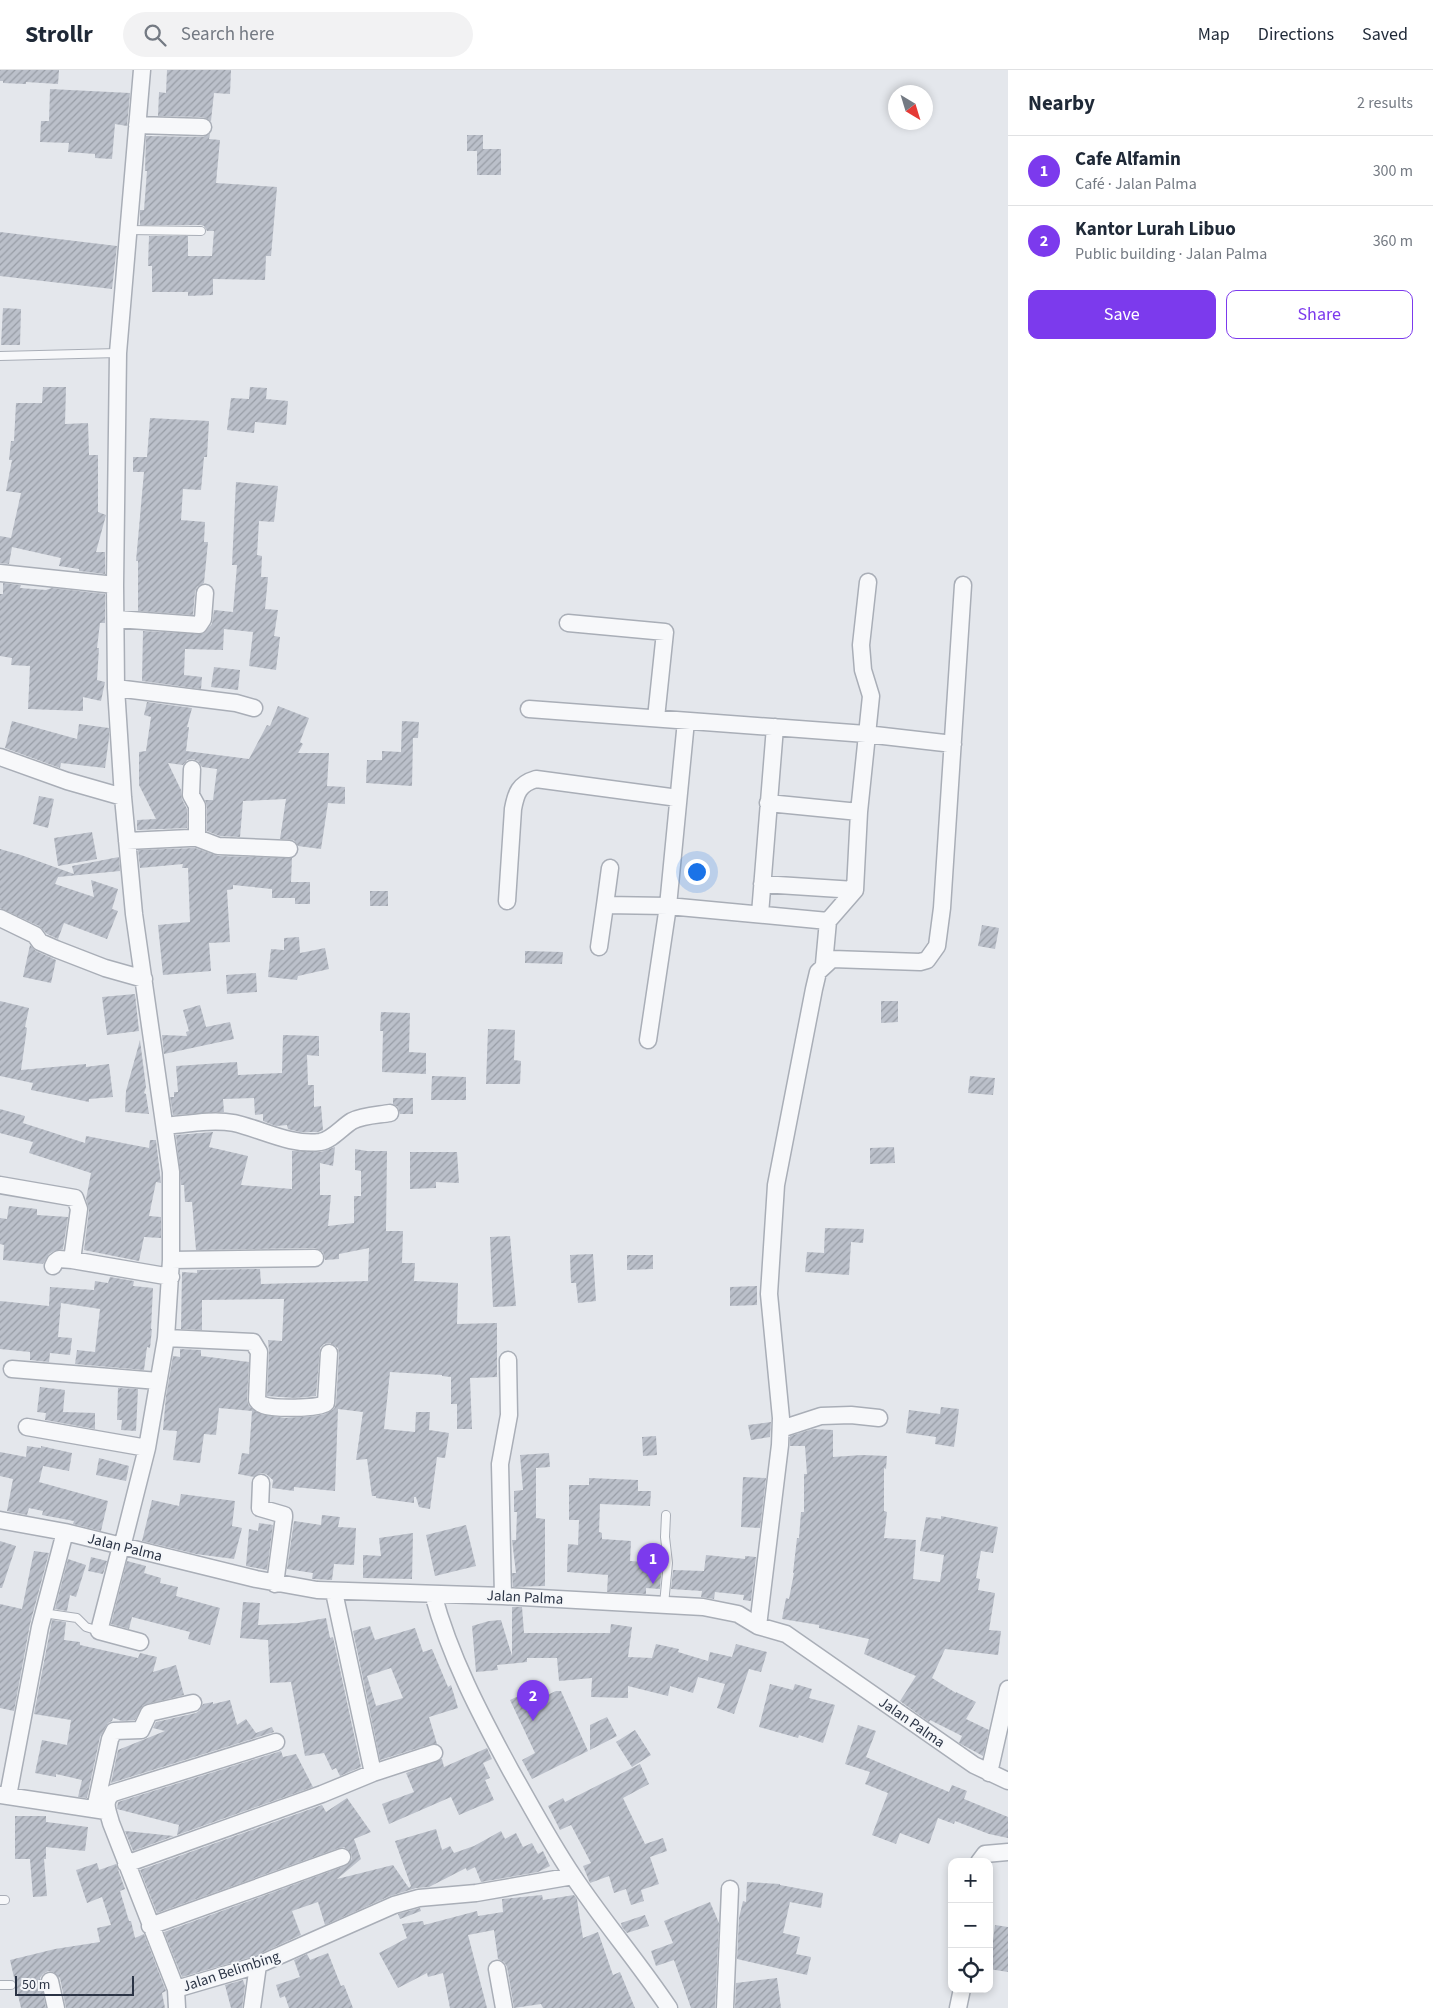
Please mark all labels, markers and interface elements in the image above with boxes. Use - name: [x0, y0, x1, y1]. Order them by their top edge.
- search box: [123, 12, 473, 57]
- text: Strollr: [25, 17, 93, 52]
- icon: search: [141, 21, 169, 49]
- text: Search here: [181, 21, 274, 48]
- text: Map: [1198, 22, 1230, 47]
- text: Directions: [1258, 22, 1334, 47]
- text: Saved: [1362, 22, 1408, 47]
- north arrow: [888, 85, 933, 130]
- text: Nearby: [1028, 88, 1095, 118]
- text: 2 results: [1357, 92, 1413, 114]
- text: Cafe Alfamin: [1075, 146, 1181, 173]
- text: 1: [1040, 160, 1048, 182]
- text: 300 m: [1373, 160, 1413, 182]
- text: Café · Jalan Palma: [1075, 173, 1197, 195]
- text: Kantor Lurah Libuo: [1075, 216, 1236, 243]
- text: 2: [1040, 230, 1048, 252]
- text: 360 m: [1373, 230, 1413, 252]
- text: Public building · Jalan Palma: [1075, 243, 1267, 265]
- button: Save: [1028, 290, 1216, 339]
- button: Share: [1226, 290, 1413, 339]
- your location: [684, 859, 710, 885]
- street label: Jalan Palma: [85, 1528, 165, 1567]
- pin: 1: [637, 1543, 669, 1584]
- street label: Jalan Palma: [486, 1585, 564, 1610]
- pin: 2: [517, 1680, 549, 1721]
- street label: Jalan Palma: [874, 1692, 949, 1753]
- map controls: [948, 1858, 993, 1993]
- button: +: [948, 1858, 993, 1903]
- button: −: [948, 1903, 993, 1948]
- street label: Jalan Belimbing: [180, 1946, 283, 1997]
- button: locate: [948, 1948, 993, 1993]
- scale bar: [15, 1973, 134, 1996]
- text: 50 m: [22, 1975, 50, 1995]

